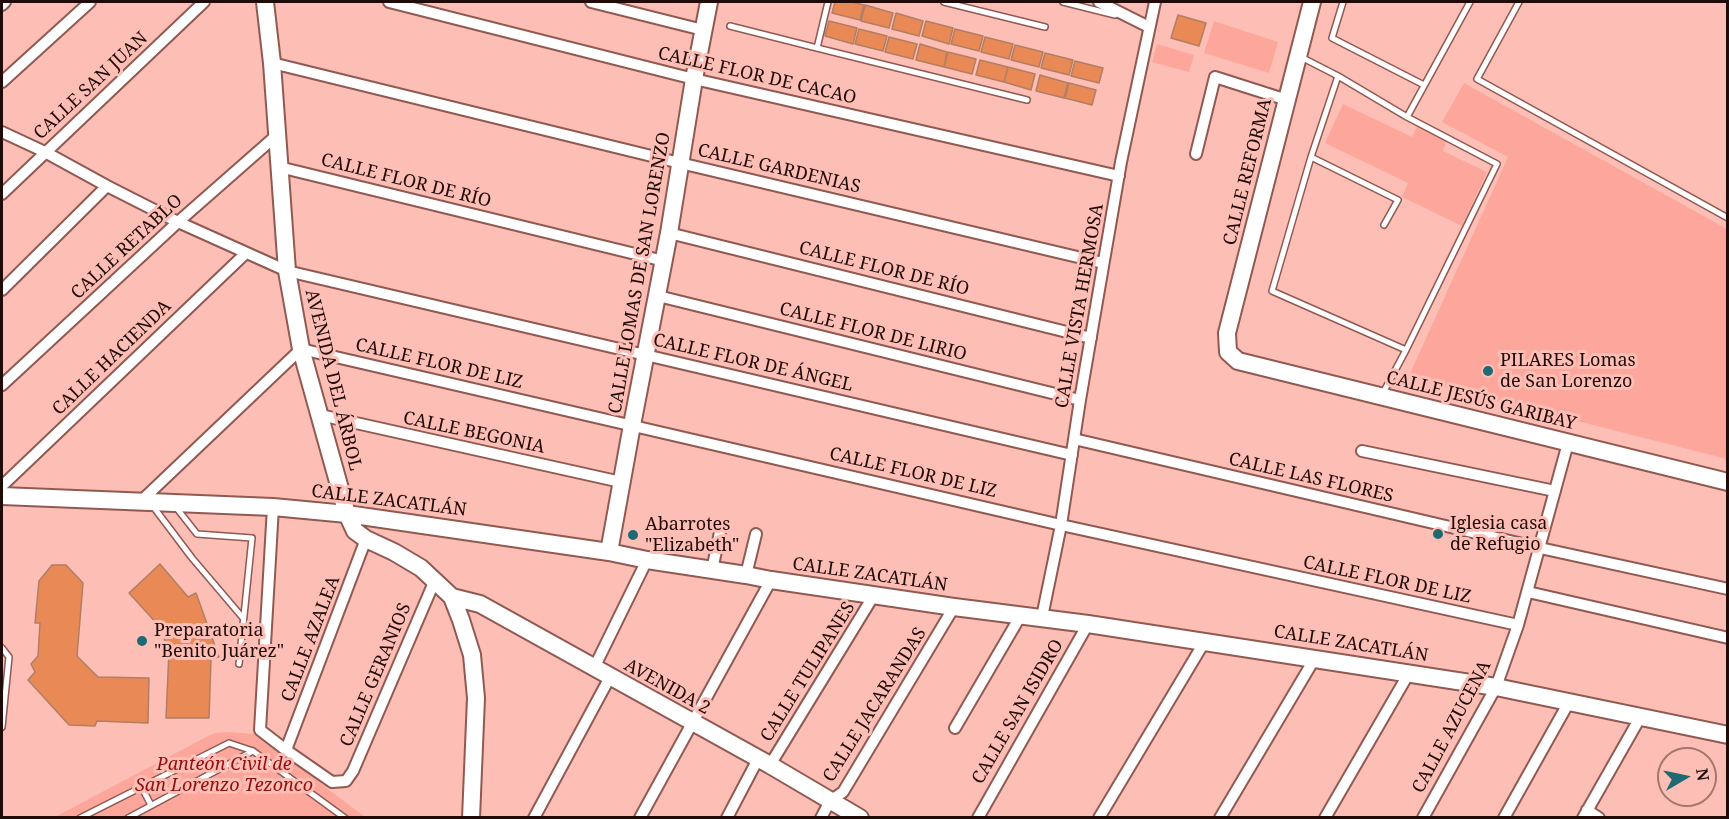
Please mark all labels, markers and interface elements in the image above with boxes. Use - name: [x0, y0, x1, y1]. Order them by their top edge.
- street label: CALLE SAN JUAN: [30, 28, 152, 144]
- street label: CALLE FLOR DE CACAO: [656, 43, 858, 109]
- street label: CALLE REFORMA: [1219, 96, 1277, 248]
- street label: CALLE LOMAS DE SAN LORENZO: [605, 131, 675, 415]
- street label: CALLE GARDENIAS: [695, 140, 863, 198]
- street label: CALLE FLOR DE RÍO: [319, 149, 493, 213]
- street label: CALLE RETABLO: [67, 190, 187, 304]
- street label: CALLE VISTA HERMOSA: [1051, 202, 1109, 410]
- street label: CALLE FLOR DE RÍO: [797, 237, 971, 301]
- street label: AVENIDA DEL ÁRBOL: [300, 287, 366, 473]
- street label: CALLE HACIENDA: [48, 296, 176, 420]
- street label: CALLE FLOR DE LIRIO: [777, 298, 969, 366]
- street label: CALLE FLOR DE ÁNGEL: [651, 329, 855, 397]
- street label: CALLE FLOR DE LIZ: [353, 334, 525, 394]
- place label: PILARES Lomas de San Lorenzo: [1500, 350, 1636, 392]
- marker: PILARES Lomas de San Lorenzo: [1481, 364, 1495, 378]
- street label: CALLE JESÚS GARIBAY: [1384, 367, 1578, 435]
- street label: CALLE BEGONIA: [401, 407, 547, 459]
- street label: CALLE FLOR DE LIZ: [827, 443, 999, 503]
- street label: CALLE LAS FLORES: [1227, 449, 1395, 507]
- street label: CALLE ZACATLÁN: [310, 481, 468, 521]
- place label: Iglesia casa de Refugio: [1450, 513, 1547, 556]
- place label: Abarrotes "Elizabeth": [645, 514, 739, 556]
- marker: Iglesia casa de Refugio: [1431, 527, 1445, 541]
- marker: Abarrotes "Elizabeth": [626, 528, 640, 542]
- street label: CALLE FLOR DE LIZ: [1301, 552, 1473, 608]
- street label: CALLE ZACATLÁN: [791, 553, 949, 597]
- street label: CALLE AZALEA: [277, 573, 345, 705]
- street label: CALLE TULIPANES: [756, 598, 860, 746]
- street label: CALLE GERANIOS: [336, 600, 416, 750]
- place label: Preparatoria "Benito Juárez": [154, 620, 284, 662]
- street label: CALLE ZACATLÁN: [1272, 621, 1430, 667]
- street label: CALLE JACARANDAS: [819, 624, 931, 786]
- marker: Preparatoria "Benito Juárez": [135, 634, 149, 648]
- street label: CALLE SAN ISIDRO: [968, 636, 1068, 788]
- street label: AVENIDA 2: [620, 654, 714, 720]
- street label: CALLE AZUCENA: [1408, 657, 1496, 797]
- north arrow: [1657, 747, 1717, 807]
- park label: Panteón Civil de San Lorenzo Tezonco: [135, 754, 313, 796]
- text: N: [1691, 767, 1715, 782]

